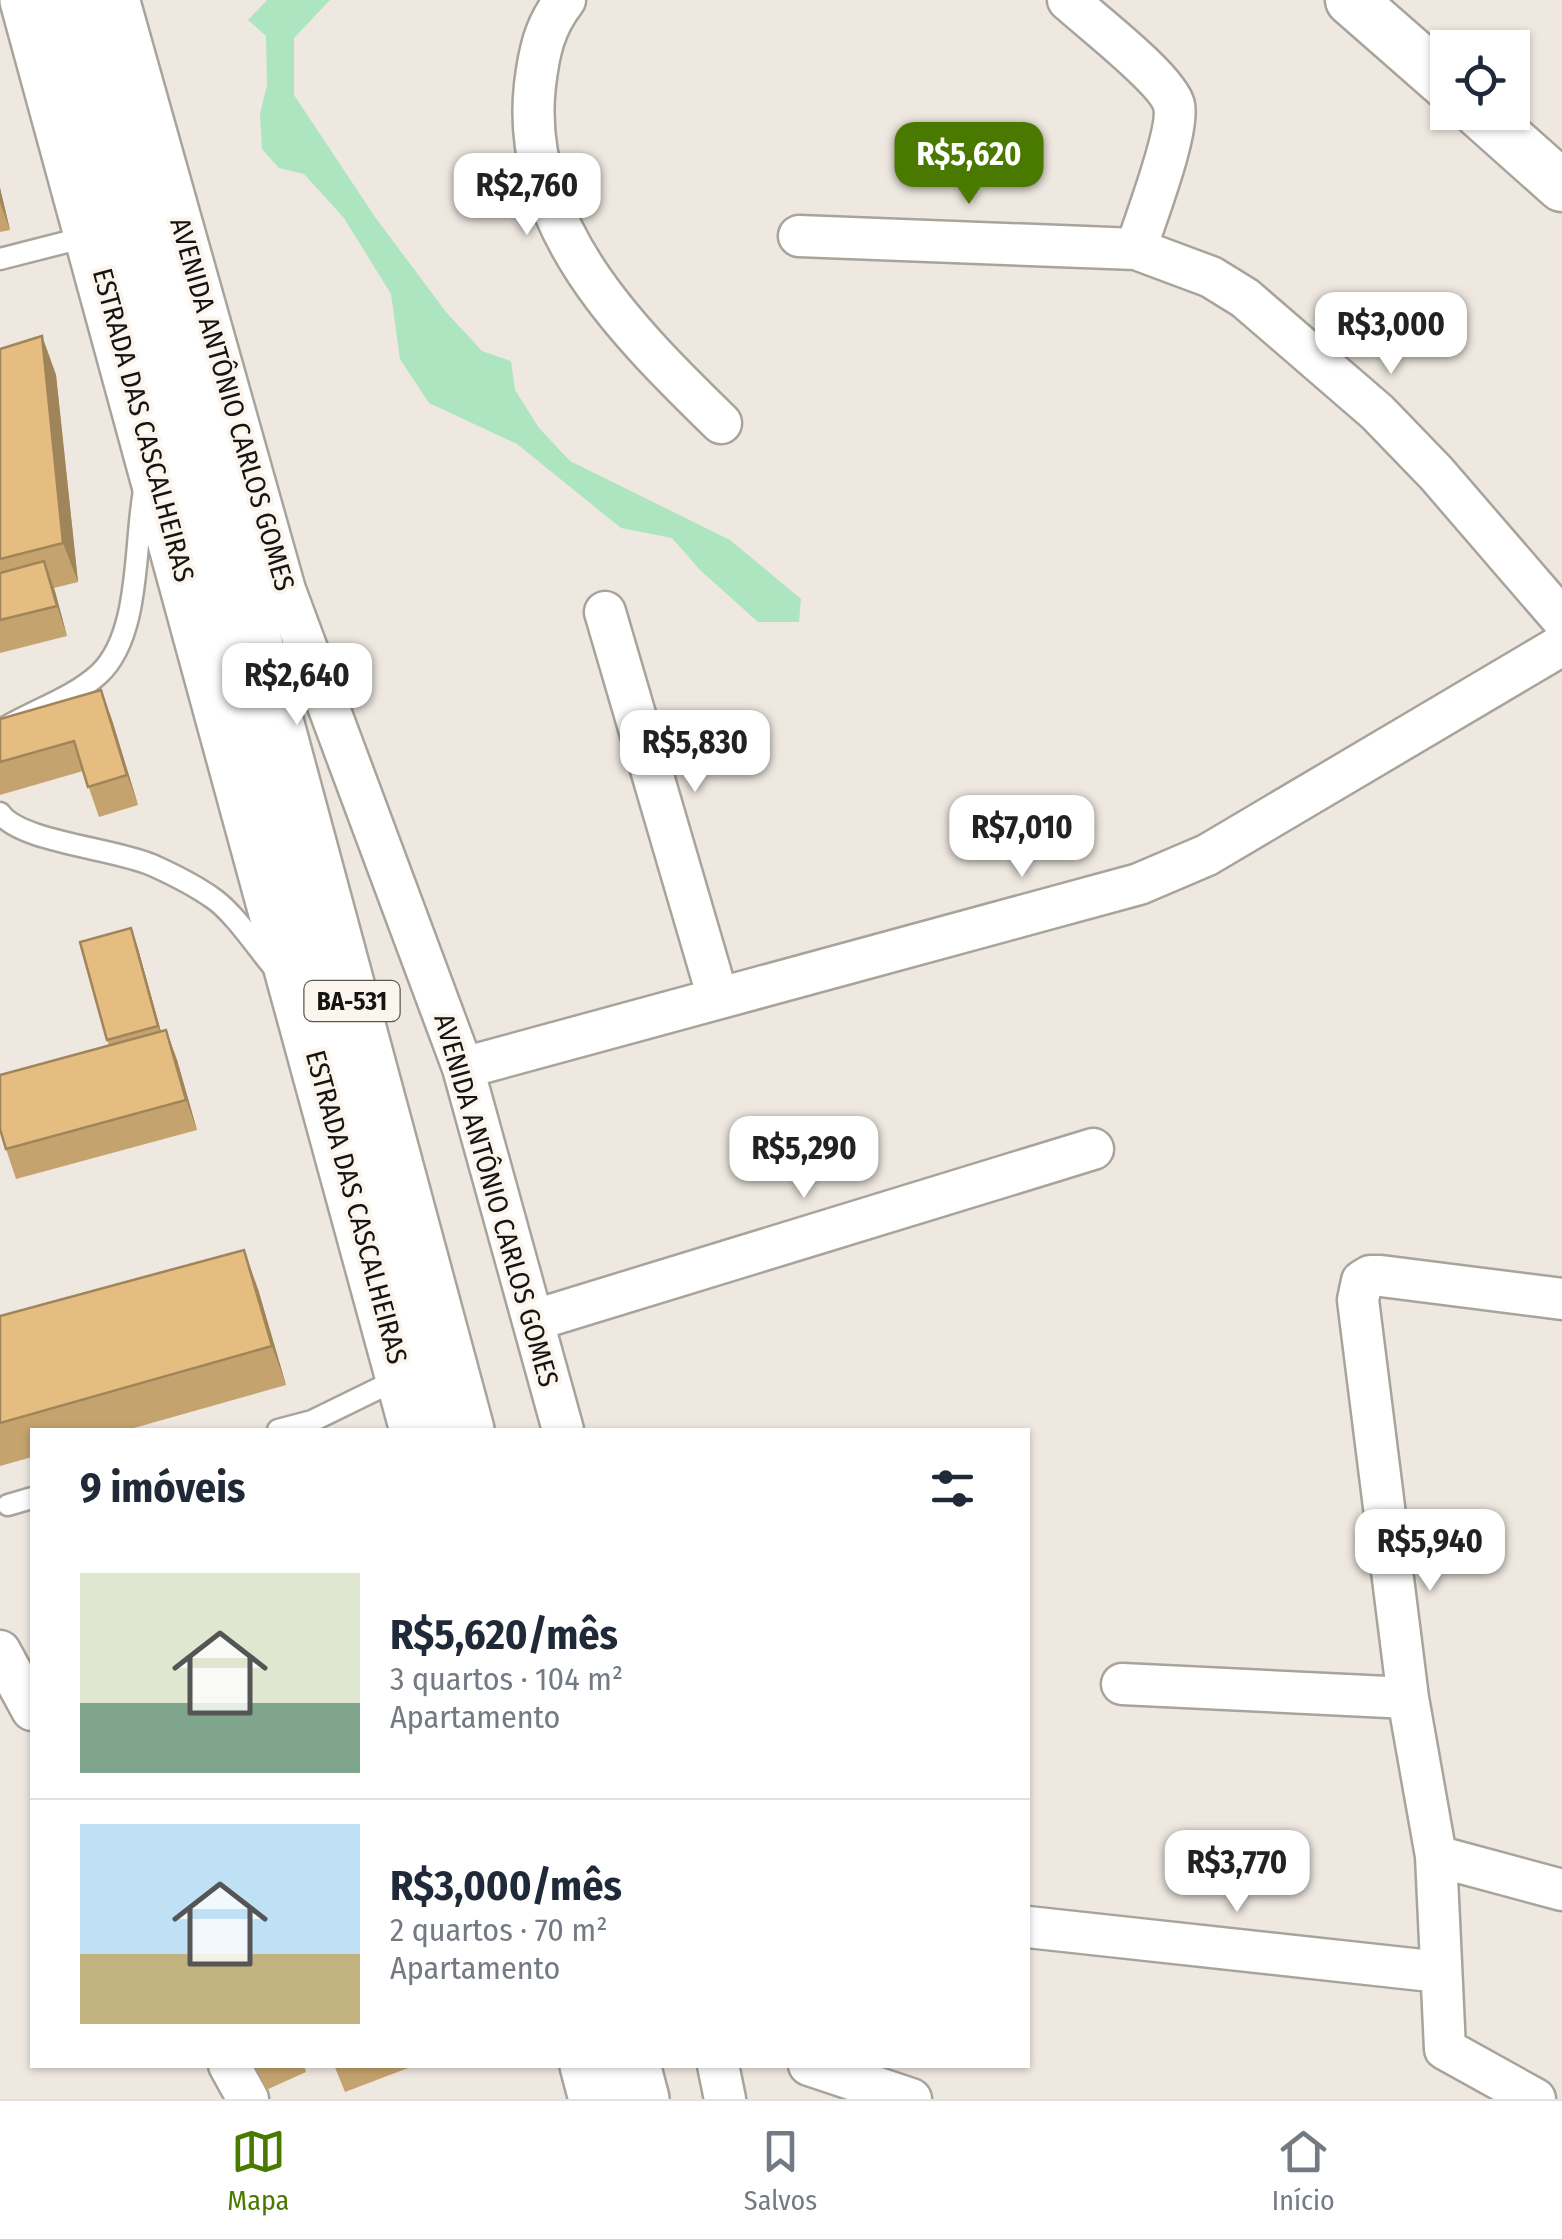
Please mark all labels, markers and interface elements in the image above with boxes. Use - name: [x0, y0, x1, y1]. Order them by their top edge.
- map controls: [1430, 30, 1530, 130]
- button: locate: [1430, 30, 1530, 130]
- pin: R$5,620: [877, 122, 1061, 207]
- text: R$5,620: [917, 135, 1022, 173]
- pin: R$2,760: [435, 153, 619, 238]
- text: R$2,760: [476, 166, 578, 204]
- street label: AVENIDA ANTÔNIO CARLOS GOMES: [163, 214, 302, 595]
- street label: ESTRADA DAS CASCALHEIRAS: [86, 265, 201, 585]
- pin: R$3,000: [1299, 292, 1483, 377]
- text: R$3,000: [1337, 305, 1445, 343]
- pin: R$2,640: [205, 643, 389, 728]
- text: R$2,640: [244, 656, 350, 694]
- pin: R$5,830: [603, 710, 787, 795]
- text: R$5,830: [642, 723, 748, 761]
- pin: R$7,010: [930, 795, 1114, 880]
- text: R$7,010: [971, 808, 1073, 846]
- road number: BA-531: [304, 981, 400, 1021]
- street label: AVENIDA ANTÔNIO CARLOS GOMES: [427, 1010, 566, 1391]
- street label: ESTRADA DAS CASCALHEIRAS: [299, 1047, 414, 1367]
- pin: R$5,290: [712, 1116, 896, 1201]
- text: R$5,290: [751, 1129, 857, 1167]
- icon: filters: [925, 1461, 980, 1516]
- text: 9 imóveis: [80, 1463, 245, 1513]
- pin: R$5,940: [1338, 1509, 1522, 1594]
- text: R$5,940: [1377, 1522, 1483, 1560]
- text: R$5,620/mês: [390, 1610, 618, 1660]
- icon: home: [160, 1613, 280, 1733]
- text: 3 quartos · 104 m²: [390, 1660, 623, 1698]
- text: Apartamento: [390, 1698, 560, 1736]
- pin: R$3,770: [1145, 1830, 1329, 1915]
- text: R$3,770: [1187, 1843, 1287, 1881]
- text: R$3,000/mês: [390, 1861, 622, 1911]
- icon: home: [160, 1864, 280, 1984]
- text: 2 quartos · 70 m²: [390, 1911, 608, 1949]
- text: Apartamento: [390, 1949, 560, 1987]
- tab: Mapa: [227, 2124, 289, 2217]
- tab: Salvos: [744, 2124, 817, 2217]
- tab: Início: [1272, 2124, 1335, 2217]

